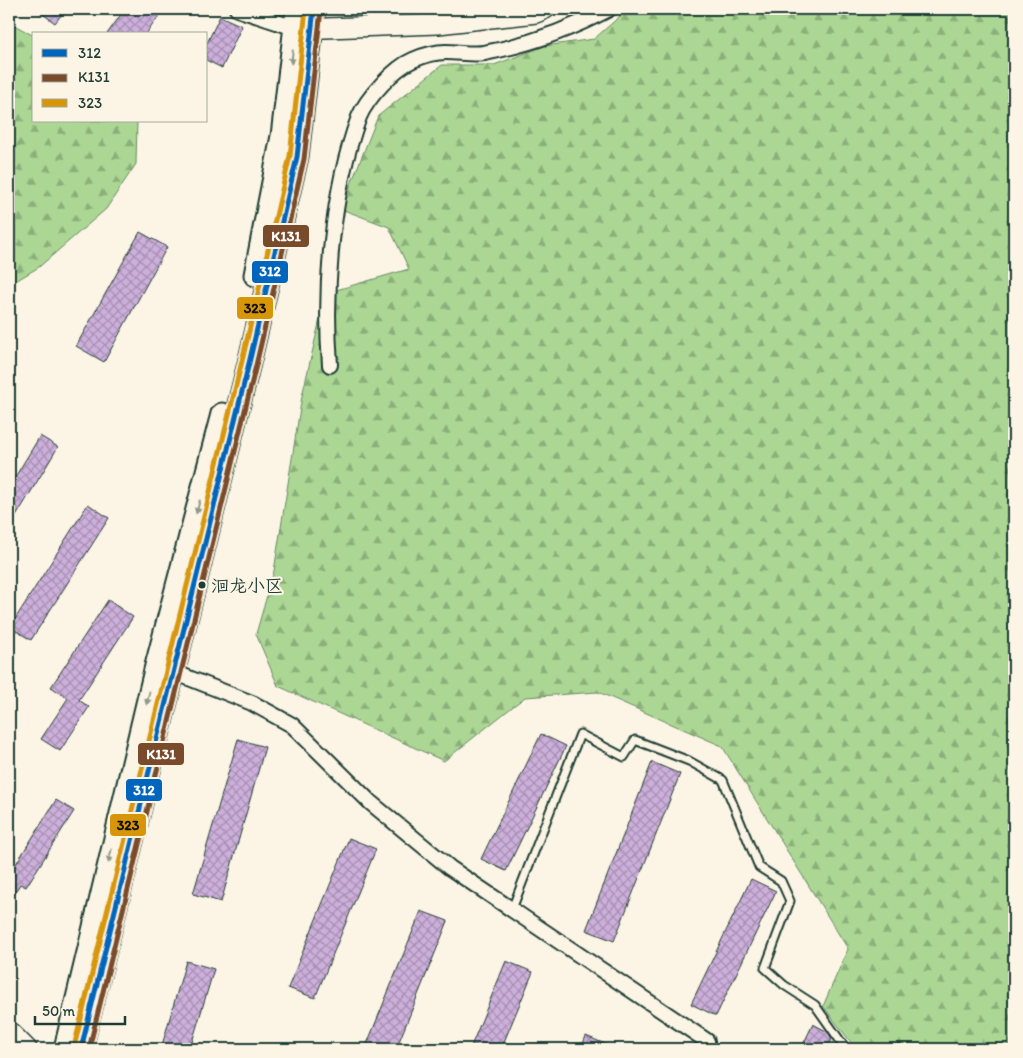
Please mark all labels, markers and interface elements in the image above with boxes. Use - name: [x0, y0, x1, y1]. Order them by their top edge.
- legend: [32, 32, 208, 122]
- text: 312: [78, 44, 101, 62]
- one-way arrow: [288, 50, 296, 66]
- text: K131: [78, 68, 110, 86]
- text: 323: [78, 94, 102, 112]
- line badge: K131: [262, 224, 310, 248]
- text: K131: [271, 228, 301, 245]
- line badge: 312: [251, 260, 289, 284]
- text: 312: [259, 263, 281, 280]
- line badge: 323: [236, 296, 274, 320]
- text: 323: [244, 300, 267, 317]
- one-way arrow: [193, 499, 201, 514]
- place label: 洄龙小区: [211, 575, 283, 597]
- marker: 洄龙小区: [197, 580, 207, 590]
- one-way arrow: [144, 691, 152, 706]
- line badge: K131: [137, 742, 185, 766]
- text: K131: [146, 746, 176, 763]
- line badge: 312: [125, 778, 163, 802]
- text: 312: [133, 782, 155, 799]
- line badge: 323: [109, 813, 147, 837]
- text: 323: [117, 817, 140, 834]
- one-way arrow: [106, 849, 114, 864]
- scale bar: [35, 993, 125, 1025]
- text: 50 m: [42, 1002, 75, 1020]

